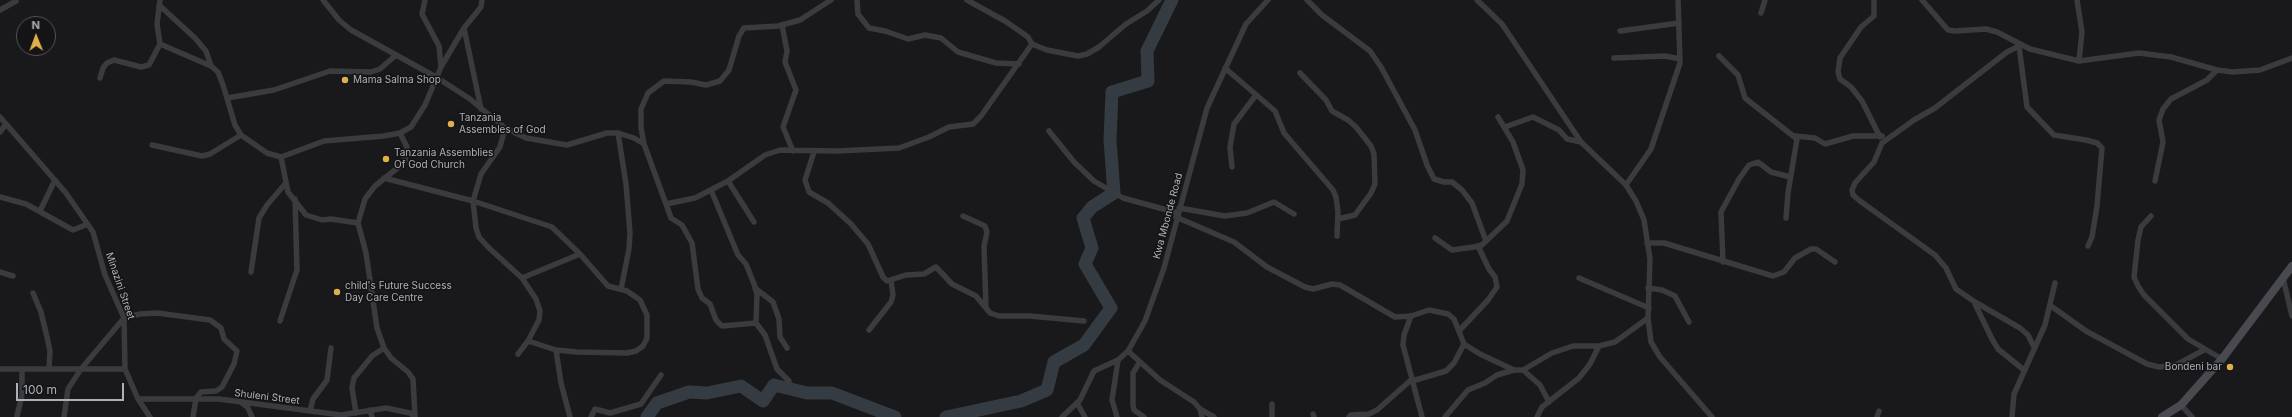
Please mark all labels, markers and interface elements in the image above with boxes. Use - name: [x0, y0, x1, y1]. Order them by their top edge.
- north arrow: [16, 16, 56, 56]
- text: N: [31, 18, 40, 32]
- place label: Mama Salma Shop: [353, 74, 441, 86]
- marker: Mama Salma Shop: [340, 75, 350, 85]
- place label: Tanzania Assembles of God: [459, 112, 546, 136]
- marker: Tanzania Assembles of God: [446, 119, 456, 129]
- place label: Tanzania Assemblies Of God Church: [394, 147, 493, 170]
- marker: Tanzania Assemblies Of God Church: [381, 154, 391, 164]
- street label: Kwa Mbonde Road: [1151, 172, 1185, 260]
- street label: Minazini Street: [103, 251, 137, 321]
- place label: child's Future Success Day Care Centre: [345, 280, 452, 304]
- marker: child's Future Success Day Care Centre: [332, 287, 342, 297]
- place label: Bondeni bar: [2165, 361, 2222, 373]
- marker: Bondeni bar: [2225, 362, 2235, 372]
- scale bar: [18, 375, 126, 401]
- text: 100 m: [23, 382, 57, 397]
- street label: Shuleni Street: [234, 387, 300, 407]

